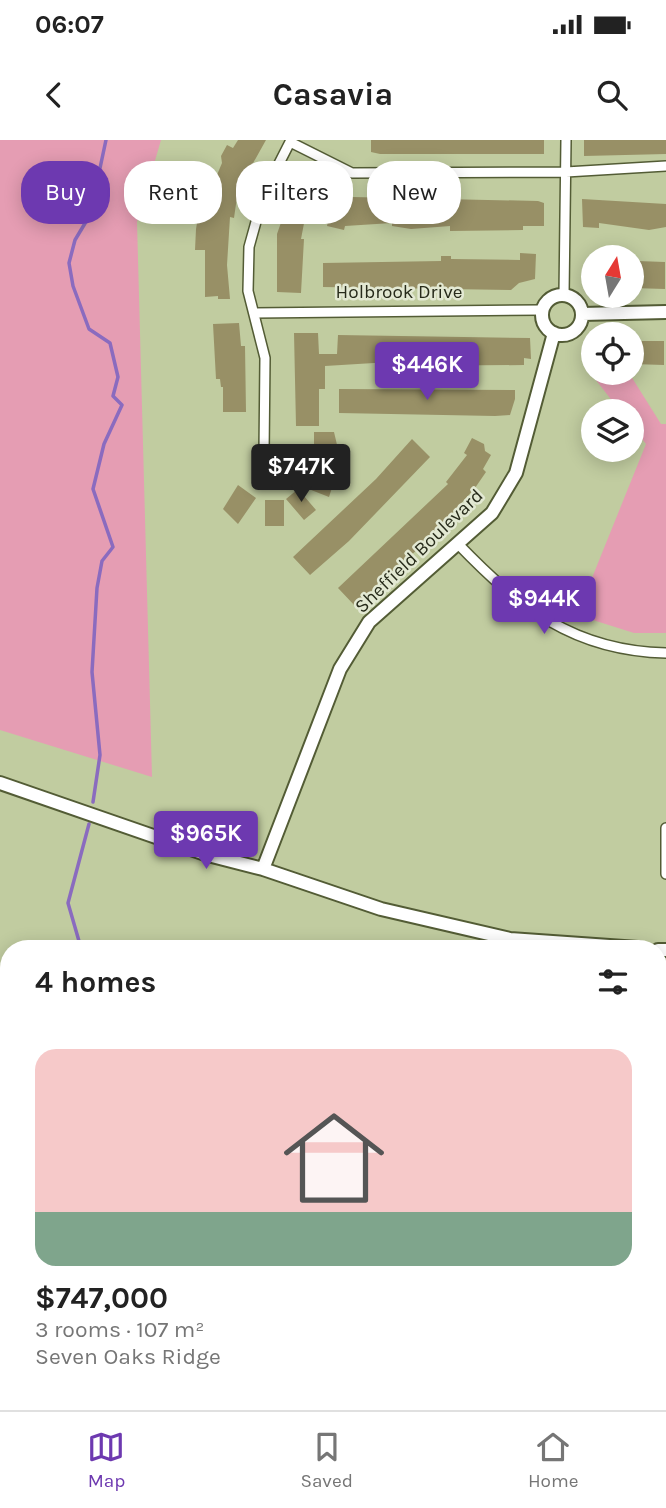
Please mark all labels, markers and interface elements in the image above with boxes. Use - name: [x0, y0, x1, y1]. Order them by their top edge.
- text: 06:07: [35, 9, 104, 40]
- icon: back: [35, 76, 73, 114]
- text: Casavia: [273, 76, 393, 113]
- icon: search: [593, 76, 631, 114]
- chip: Buy: [21, 161, 110, 224]
- chip: Rent: [124, 161, 222, 224]
- chip: Filters: [236, 161, 353, 224]
- chip: New: [367, 161, 461, 224]
- north arrow: [581, 245, 644, 308]
- map controls: [581, 245, 644, 462]
- street label: Holbrook Drive: [336, 281, 462, 303]
- button: locate: [581, 322, 644, 385]
- pin: $446K: [378, 342, 476, 402]
- text: $446K: [391, 351, 463, 378]
- button: layers: [581, 399, 644, 462]
- pin: $747K: [252, 444, 350, 504]
- text: $747K: [267, 453, 335, 480]
- street label: Sheffield Boulevard: [351, 484, 487, 618]
- pin: $944K: [495, 576, 593, 636]
- text: $944K: [508, 585, 580, 612]
- pin: $965K: [157, 812, 255, 871]
- text: $965K: [170, 820, 242, 847]
- icon: filters: [594, 963, 632, 1001]
- text: 4 homes: [35, 964, 156, 1000]
- icon: home: [271, 1095, 397, 1221]
- text: $747,000: [35, 1280, 168, 1316]
- text: 3 rooms · 107 m²: [35, 1316, 204, 1343]
- text: Seven Oaks Ridge: [35, 1343, 221, 1370]
- tab: Map: [87, 1428, 125, 1492]
- tab: Saved: [300, 1428, 353, 1492]
- tab: Home: [528, 1428, 579, 1492]

